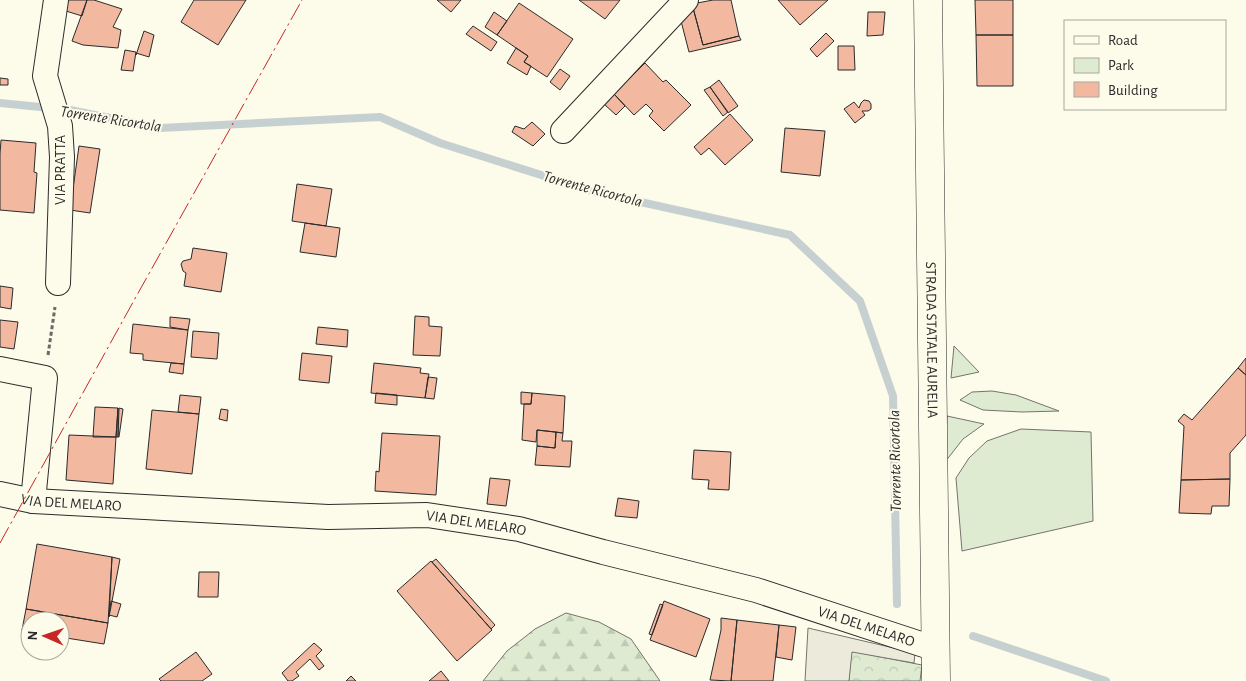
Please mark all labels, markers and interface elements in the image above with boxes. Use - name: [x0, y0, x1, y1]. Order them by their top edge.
- legend: [1064, 20, 1226, 110]
- text: Road: [1108, 33, 1138, 48]
- text: Park: [1108, 58, 1134, 73]
- text: Building: [1108, 83, 1158, 98]
- water label: Torrente Ricortola: [59, 103, 163, 135]
- street label: VIA PRATTA: [53, 135, 68, 205]
- water label: Torrente Ricortola: [541, 168, 644, 210]
- street label: STRADA STATALE AURELIA: [923, 262, 940, 419]
- water label: Torrente Ricortola: [886, 410, 904, 512]
- street label: VIA DEL MELARO: [19, 492, 122, 514]
- street label: VIA DEL MELARO: [425, 508, 528, 539]
- street label: VIA DEL MELARO: [816, 604, 916, 649]
- north arrow: [20, 611, 70, 661]
- text: N: [26, 630, 40, 641]

